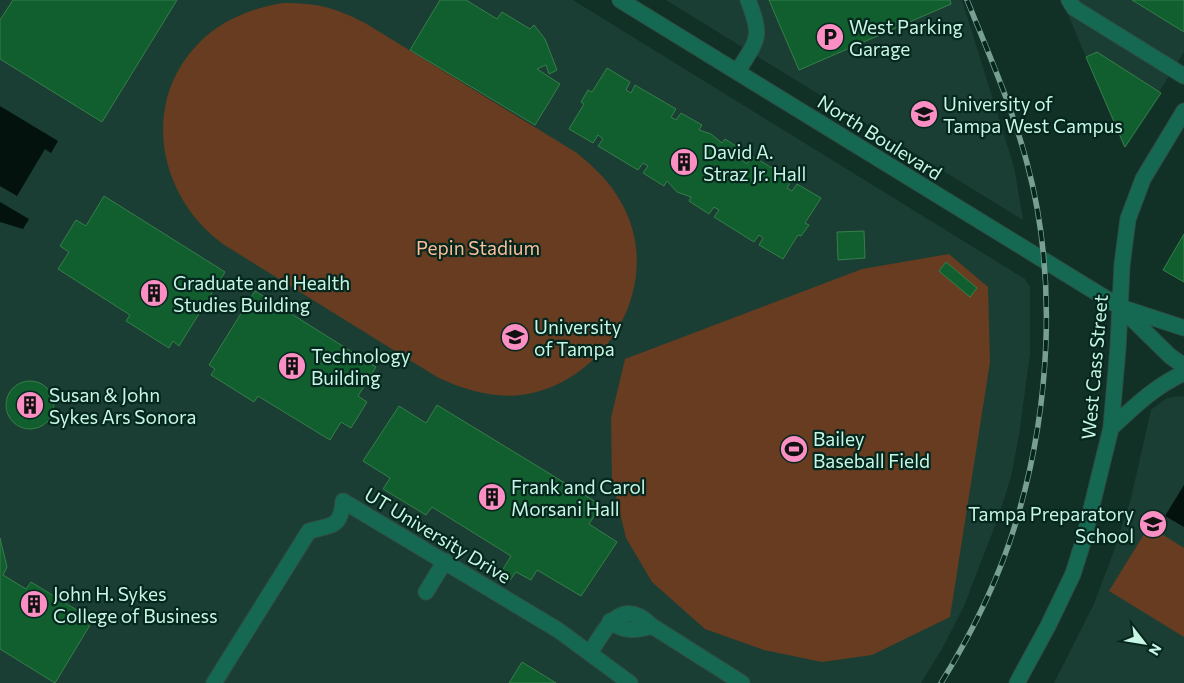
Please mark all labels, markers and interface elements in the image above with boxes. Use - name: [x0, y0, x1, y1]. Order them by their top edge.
- place label: West Parking Garage: [849, 15, 963, 60]
- parking icon: West Parking Garage: [815, 22, 845, 52]
- street label: North Boulevard: [814, 90, 946, 184]
- place label: University of Tampa West Campus: [943, 92, 1123, 137]
- school or university icon: University of Tampa West Campus: [909, 99, 939, 129]
- place label: David A. Straz Jr. Hall: [703, 140, 806, 185]
- building icon: David A. Straz Jr. Hall: [669, 147, 699, 177]
- park label: Pepin Stadium: [416, 236, 540, 259]
- place label: Graduate and Health Studies Building: [173, 271, 350, 316]
- building icon: Graduate and Health Studies Building: [139, 278, 169, 308]
- street label: West Cass Street: [1076, 293, 1112, 441]
- place label: University of Tampa: [534, 315, 622, 360]
- school or university icon: University of Tampa: [500, 322, 530, 352]
- place label: Technology Building: [311, 344, 411, 389]
- building icon: Technology Building: [277, 351, 307, 381]
- place label: Susan & John Sykes Ars Sonora: [49, 383, 196, 428]
- building icon: Susan & John Sykes Ars Sonora: [15, 390, 45, 420]
- place label: Bailey Baseball Field: [813, 427, 930, 472]
- sports icon: Bailey Baseball Field: [779, 434, 809, 464]
- place label: Frank and Carol Morsani Hall: [511, 475, 646, 520]
- street label: UT University Drive: [361, 482, 515, 588]
- building icon: Frank and Carol Morsani Hall: [477, 482, 507, 512]
- place label: Tampa Preparatory School: [968, 502, 1134, 547]
- school or university icon: Tampa Preparatory School: [1138, 509, 1168, 539]
- place label: John H. Sykes College of Business: [53, 582, 218, 627]
- building icon: John H. Sykes College of Business: [19, 589, 49, 619]
- north arrow: [1119, 618, 1169, 668]
- text: N: [1146, 641, 1166, 659]

